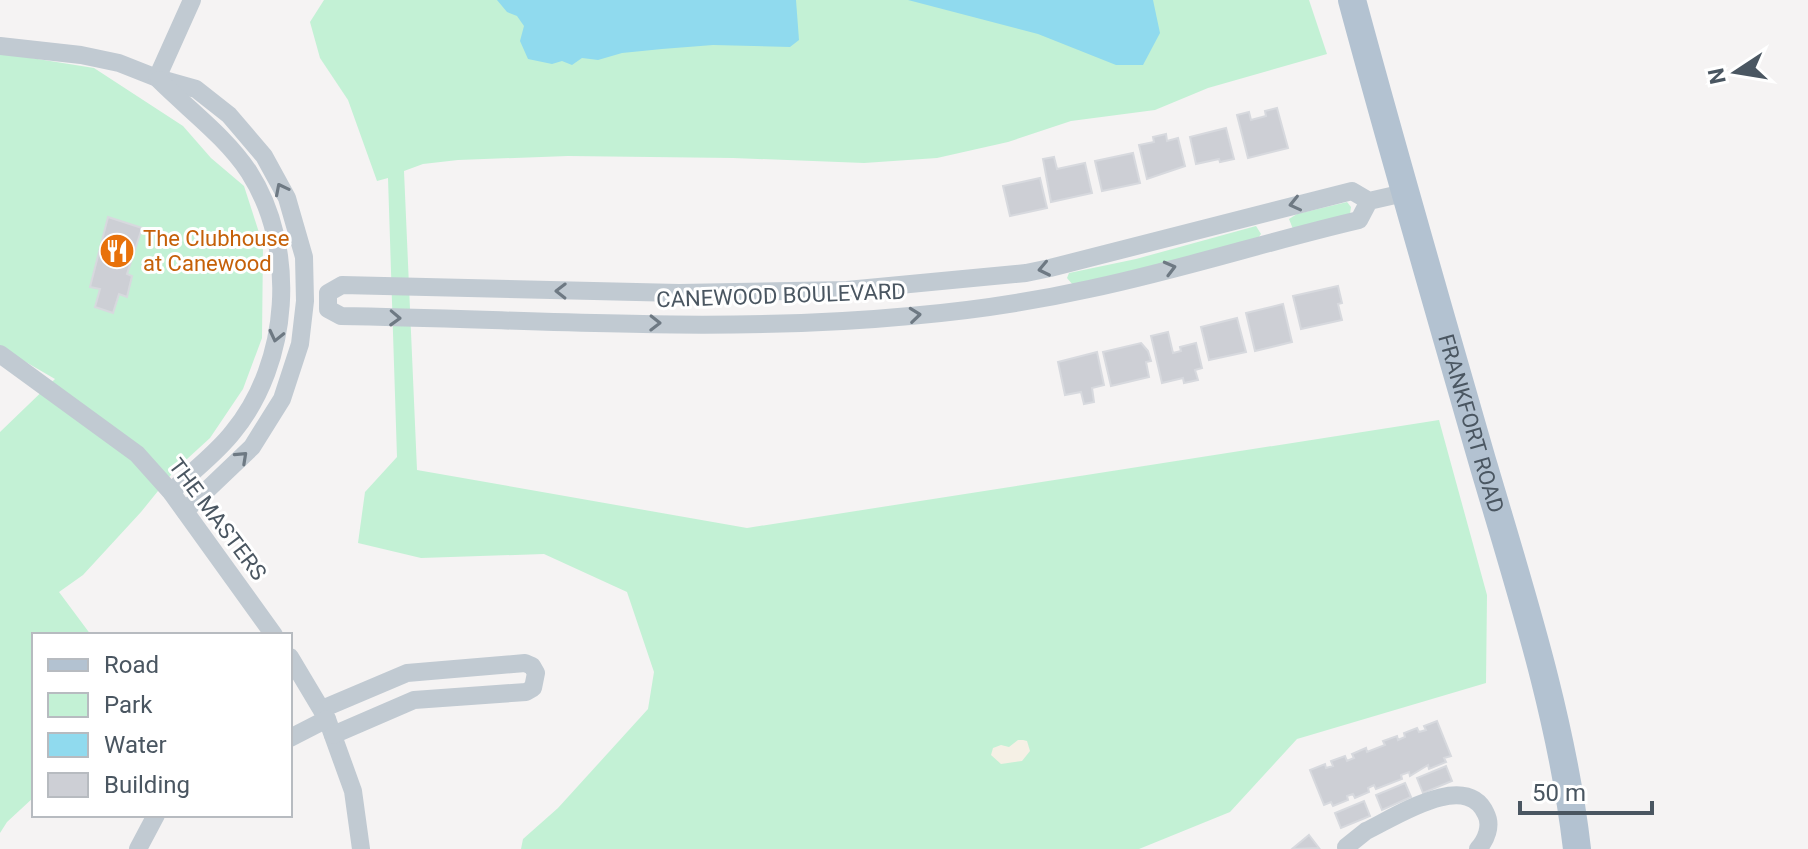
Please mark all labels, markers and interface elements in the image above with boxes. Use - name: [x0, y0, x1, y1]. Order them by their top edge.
- north arrow: [1696, 32, 1776, 112]
- text: N: [1703, 66, 1731, 86]
- one-way arrow: [276, 183, 291, 198]
- one-way arrow: [1289, 195, 1303, 212]
- place label: The Clubhouse at Canewood: [143, 226, 289, 276]
- restaurant icon: The Clubhouse at Canewood: [98, 232, 136, 270]
- one-way arrow: [1037, 260, 1051, 277]
- one-way arrow: [1163, 260, 1177, 277]
- street label: CANEWOOD BOULEVARD: [656, 279, 906, 312]
- one-way arrow: [554, 282, 567, 299]
- one-way arrow: [909, 307, 922, 324]
- one-way arrow: [389, 309, 402, 326]
- one-way arrow: [649, 315, 662, 332]
- one-way arrow: [268, 328, 285, 342]
- street label: FRANKFORT ROAD: [1433, 331, 1509, 516]
- one-way arrow: [233, 452, 247, 467]
- street label: THE MASTERS: [164, 454, 271, 585]
- legend: [32, 633, 292, 817]
- text: Road: [104, 651, 159, 679]
- text: Park: [104, 691, 153, 719]
- text: Water: [104, 731, 167, 759]
- scale bar: [1520, 765, 1652, 815]
- text: Building: [104, 771, 190, 799]
- text: 50 m: [1532, 779, 1586, 807]

